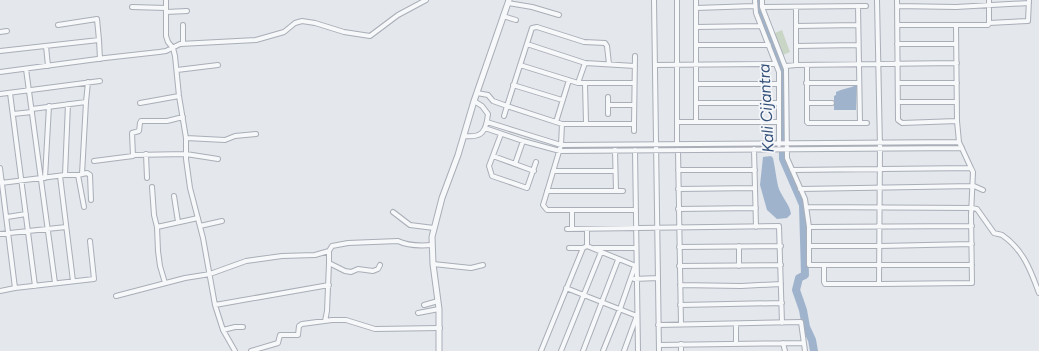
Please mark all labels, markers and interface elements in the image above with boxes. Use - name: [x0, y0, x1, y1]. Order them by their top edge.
- water label: Kali Cijantra: [754, 63, 778, 153]

